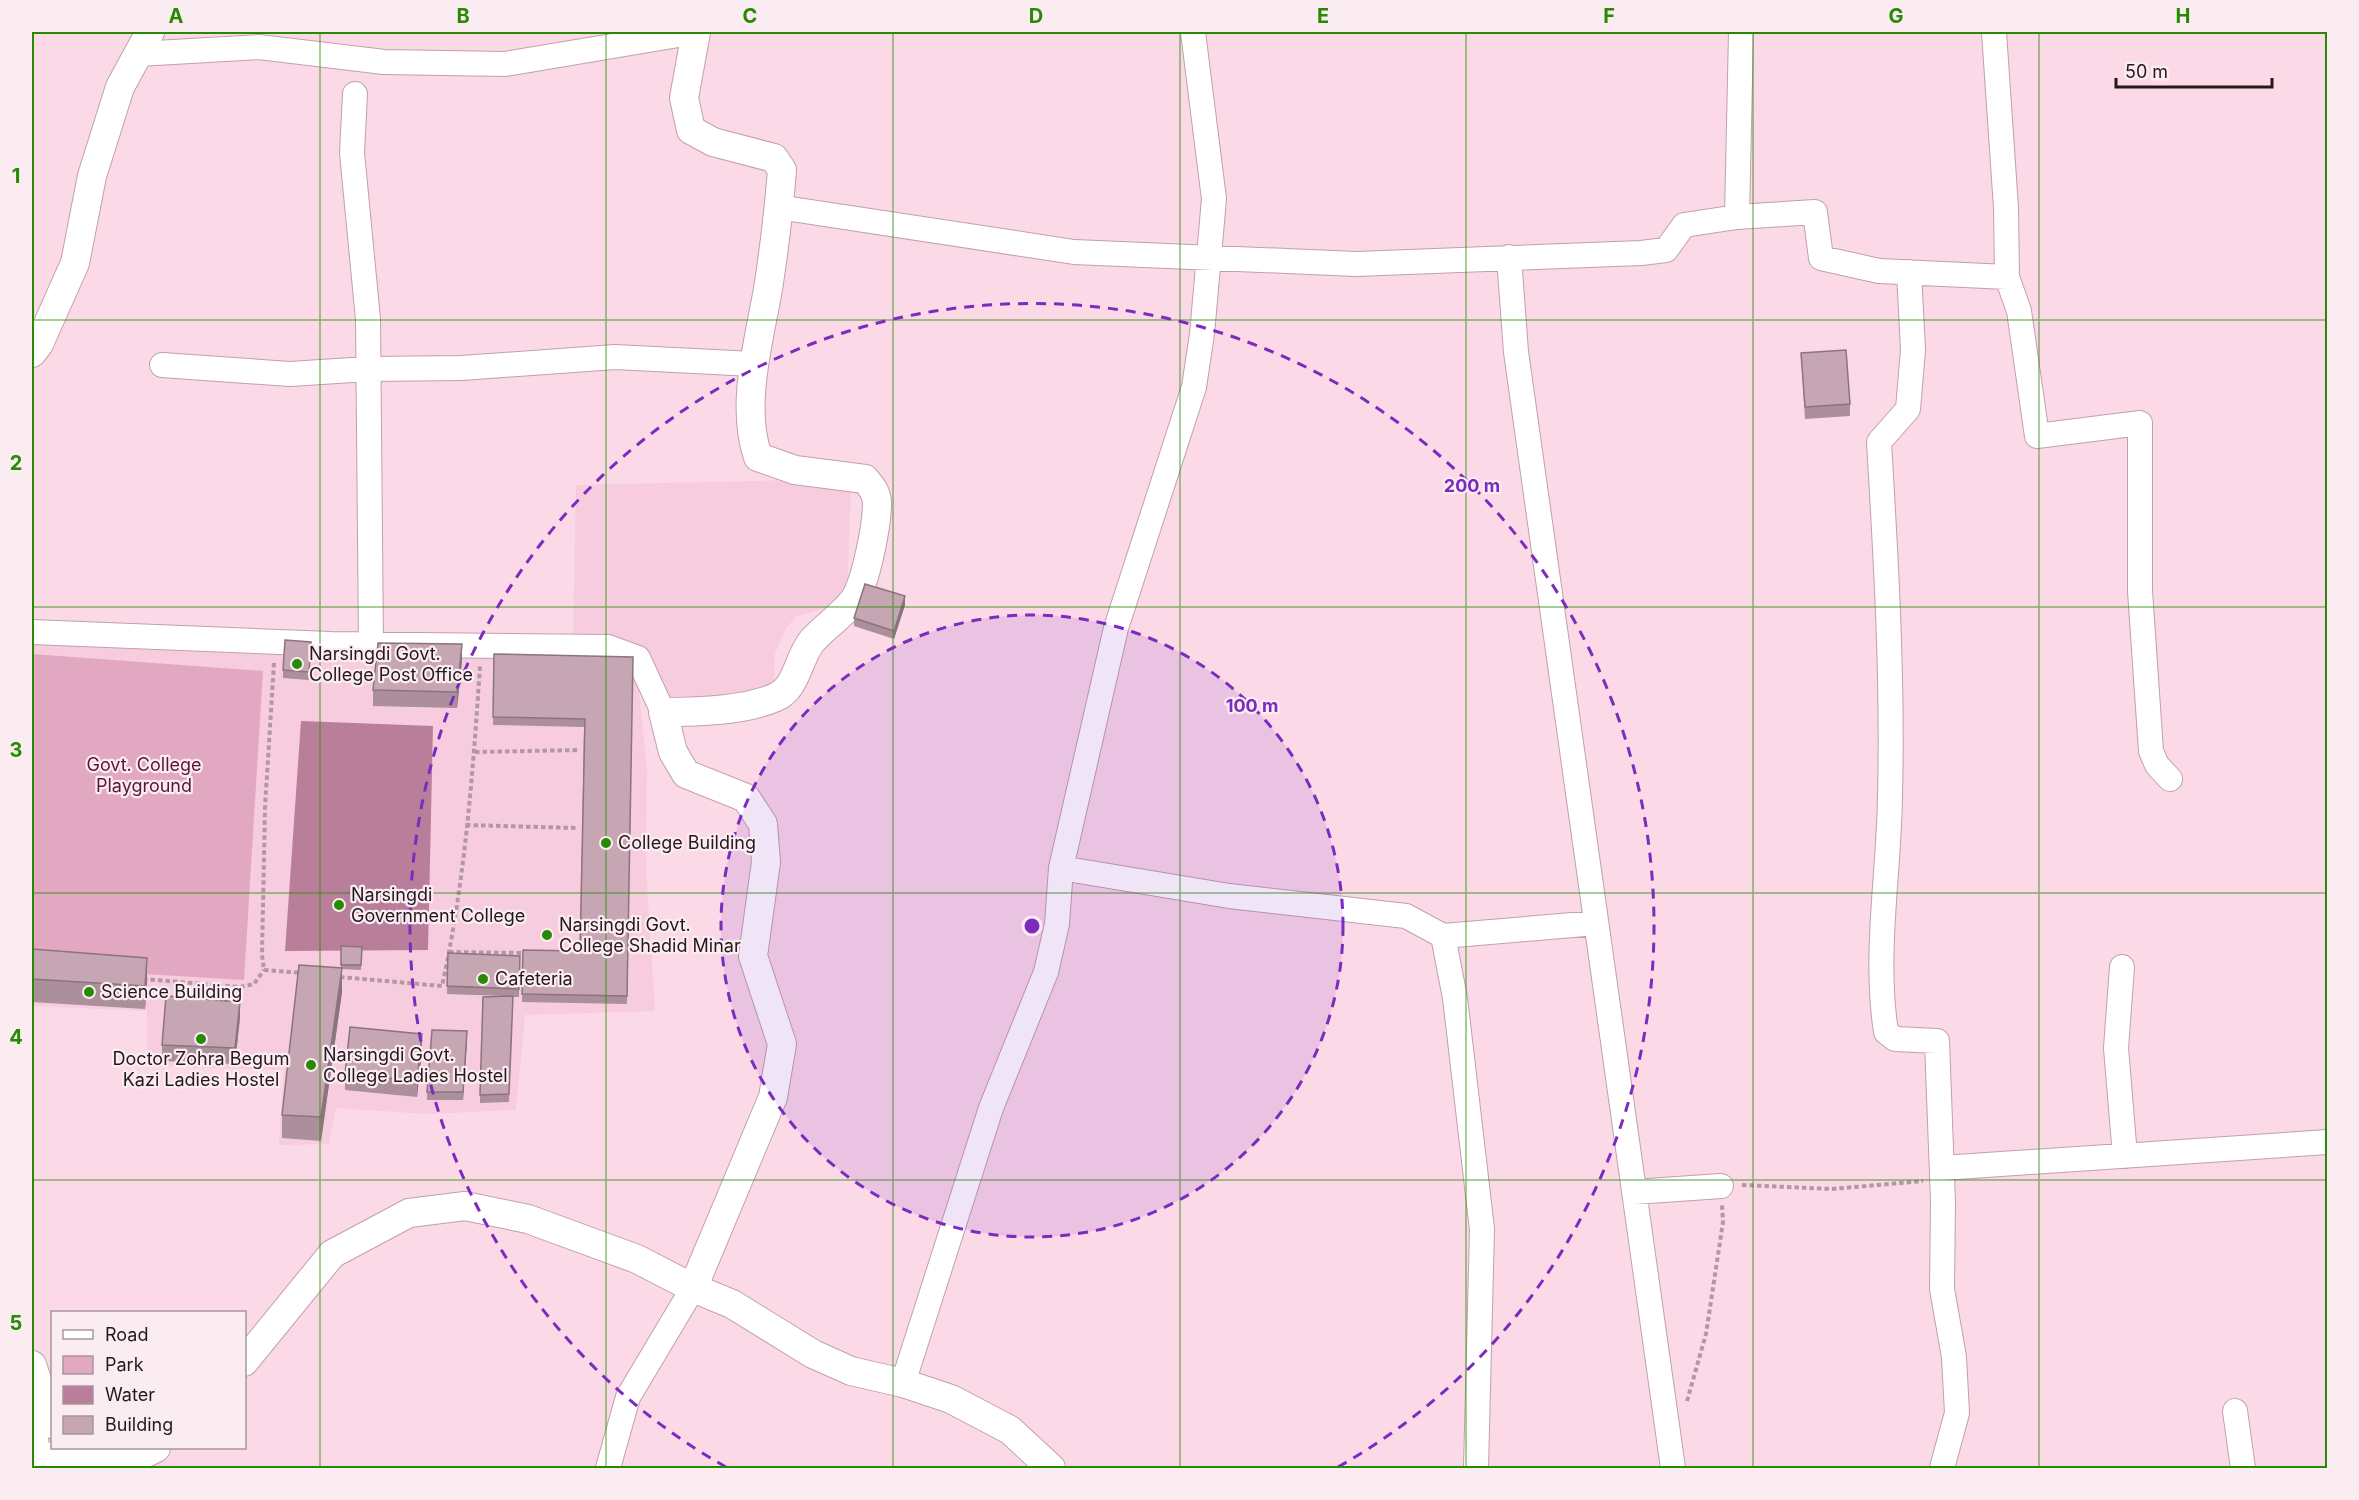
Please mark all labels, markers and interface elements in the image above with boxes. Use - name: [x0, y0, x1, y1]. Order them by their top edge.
- text: A: [169, 4, 184, 28]
- text: B: [456, 4, 470, 28]
- text: C: [743, 4, 757, 28]
- text: D: [1029, 4, 1043, 28]
- text: E: [1317, 4, 1329, 28]
- text: F: [1603, 4, 1615, 28]
- text: G: [1888, 4, 1904, 28]
- text: H: [2176, 4, 2190, 28]
- scale bar: [2116, 51, 2272, 89]
- text: 50 m: [2125, 61, 2168, 82]
- text: 1: [12, 164, 20, 188]
- text: 2: [10, 451, 22, 475]
- text: 200 m: [1444, 475, 1500, 496]
- place label: Narsingdi Govt. College Post Office: [309, 643, 473, 685]
- marker: Narsingdi Govt. College Post Office: [290, 657, 304, 671]
- text: 100 m: [1226, 695, 1278, 716]
- text: 3: [10, 738, 22, 762]
- park label: Govt. College Playground: [86, 754, 202, 796]
- place label: College Building: [618, 832, 756, 853]
- marker: College Building: [599, 836, 613, 850]
- place label: Narsingdi Government College: [351, 884, 525, 926]
- marker: Narsingdi Government College: [332, 898, 346, 912]
- place label: Narsingdi Govt. College Shadid Minar: [559, 914, 741, 956]
- centre of rings: [1022, 916, 1042, 936]
- marker: Narsingdi Govt. College Shadid Minar: [540, 928, 554, 942]
- place label: Cafeteria: [495, 968, 573, 989]
- marker: Cafeteria: [476, 972, 490, 986]
- place label: Science Building: [101, 981, 242, 1002]
- marker: Science Building: [82, 985, 96, 999]
- text: 4: [9, 1025, 23, 1049]
- marker: Doctor Zohra Begum Kazi Ladies Hostel: [194, 1032, 208, 1046]
- place label: Narsingdi Govt. College Ladies Hostel: [323, 1044, 508, 1086]
- place label: Doctor Zohra Begum Kazi Ladies Hostel: [113, 1048, 289, 1090]
- marker: Narsingdi Govt. College Ladies Hostel: [304, 1058, 318, 1072]
- text: 5: [10, 1311, 22, 1335]
- legend: [51, 1311, 246, 1449]
- text: Road: [105, 1324, 148, 1345]
- text: Park: [105, 1354, 144, 1375]
- text: Water: [105, 1384, 155, 1405]
- text: Building: [105, 1414, 173, 1435]

